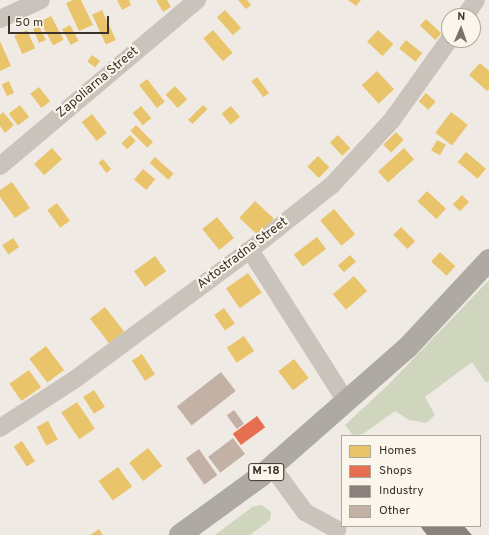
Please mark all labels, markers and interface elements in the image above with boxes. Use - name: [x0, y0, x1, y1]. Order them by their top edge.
- scale bar: [10, 8, 111, 34]
- north arrow: [441, 8, 481, 48]
- text: N: [457, 10, 466, 24]
- text: 50 m: [15, 15, 43, 31]
- street label: Zapoliarna Street: [54, 44, 142, 122]
- street label: Avtostradna Street: [195, 215, 291, 293]
- legend: [341, 435, 481, 527]
- text: Homes: [379, 443, 416, 459]
- road number: М-18: [248, 462, 284, 482]
- text: Shops: [379, 463, 412, 479]
- text: Industry: [379, 483, 424, 499]
- text: Other: [379, 503, 410, 519]

